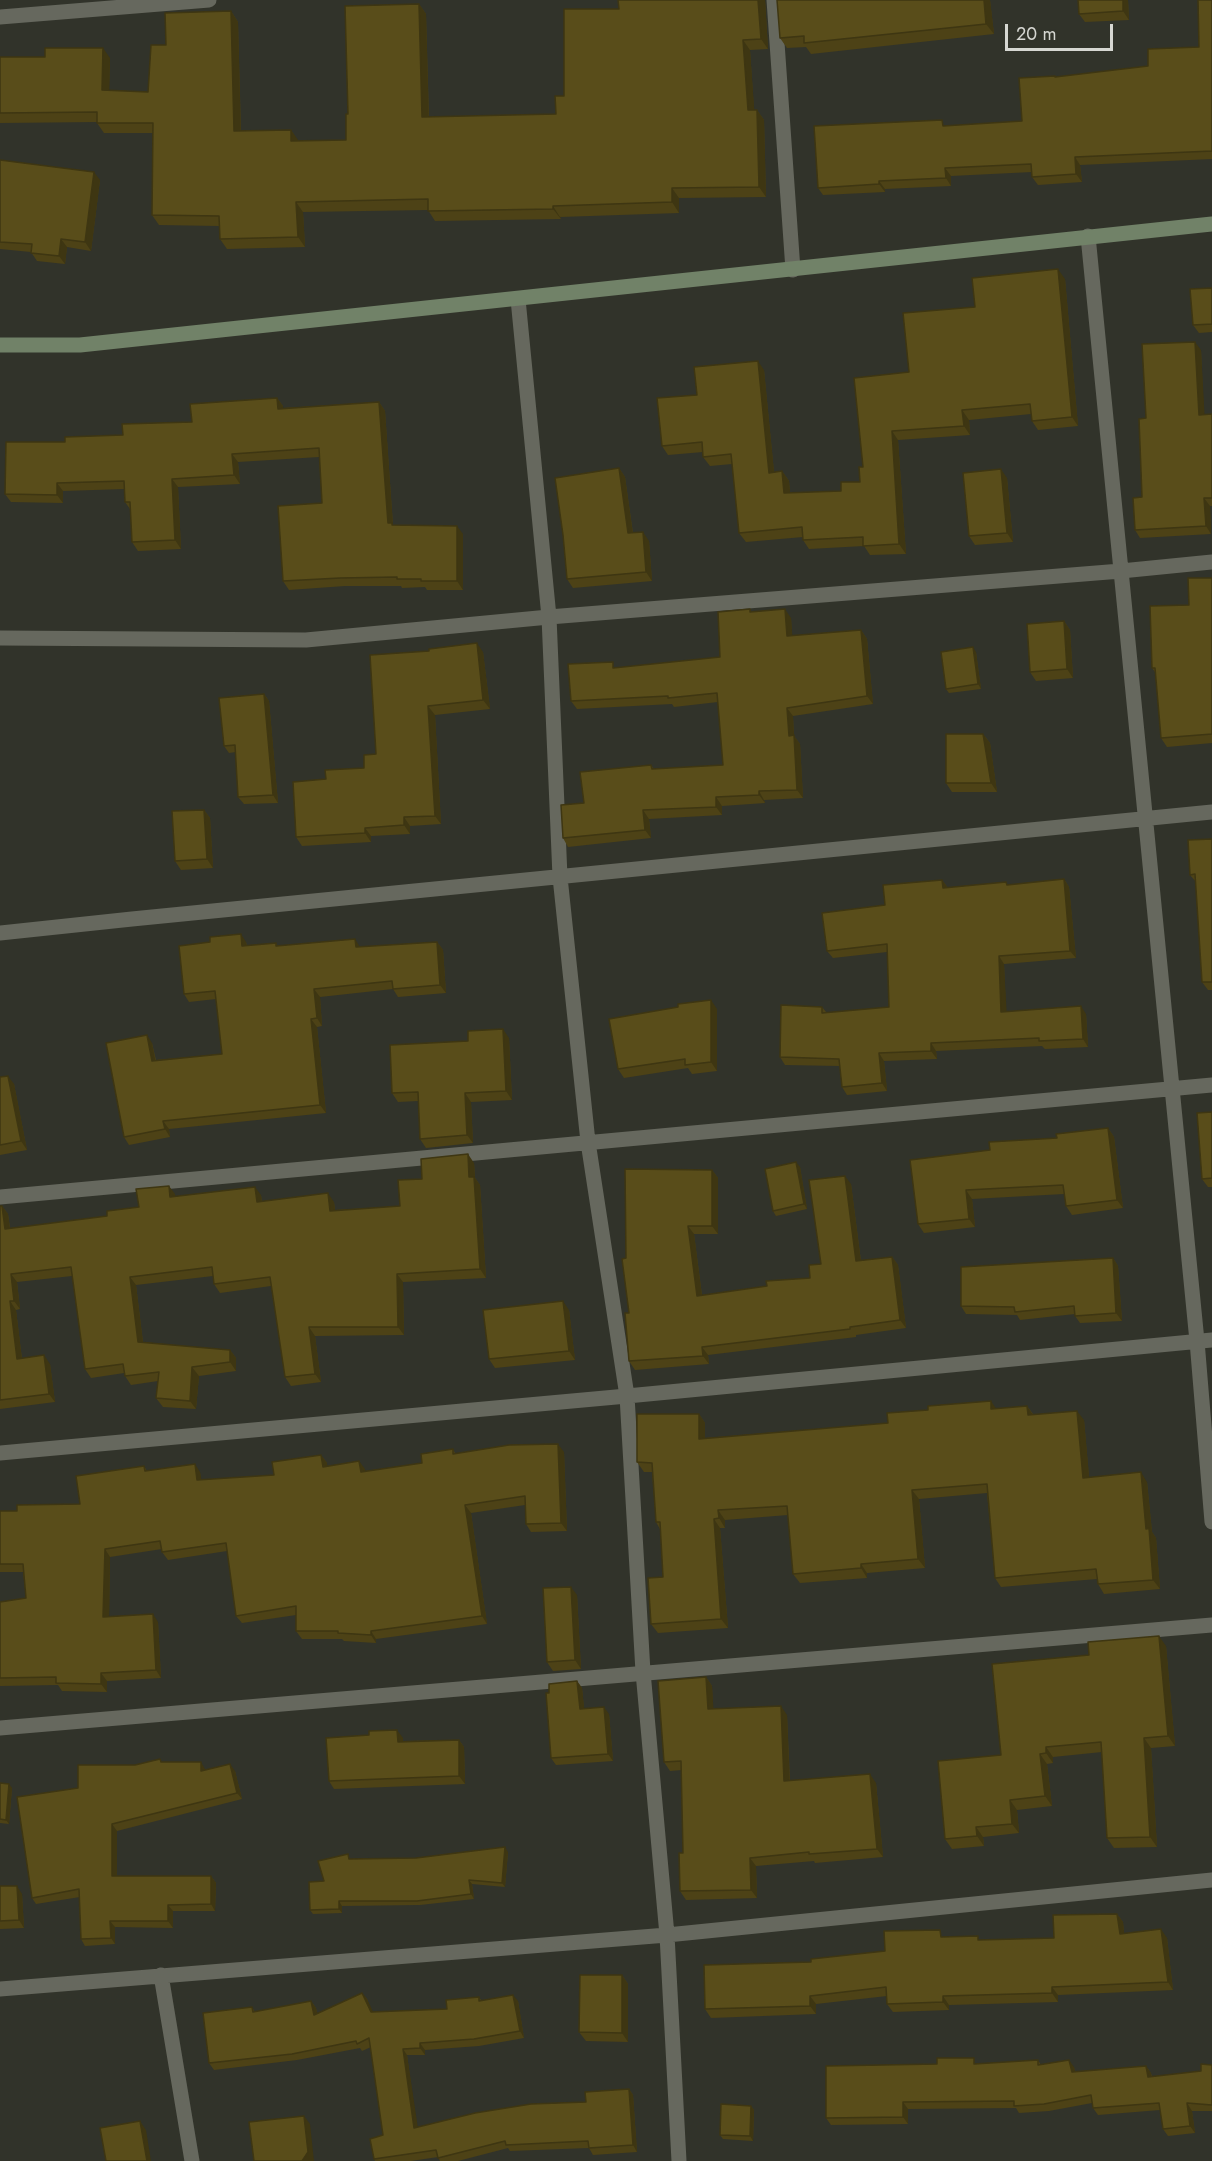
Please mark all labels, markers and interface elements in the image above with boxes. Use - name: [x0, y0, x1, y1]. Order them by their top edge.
- scale bar: [1008, 12, 1116, 50]
- text: 20 m: [1016, 21, 1056, 47]

